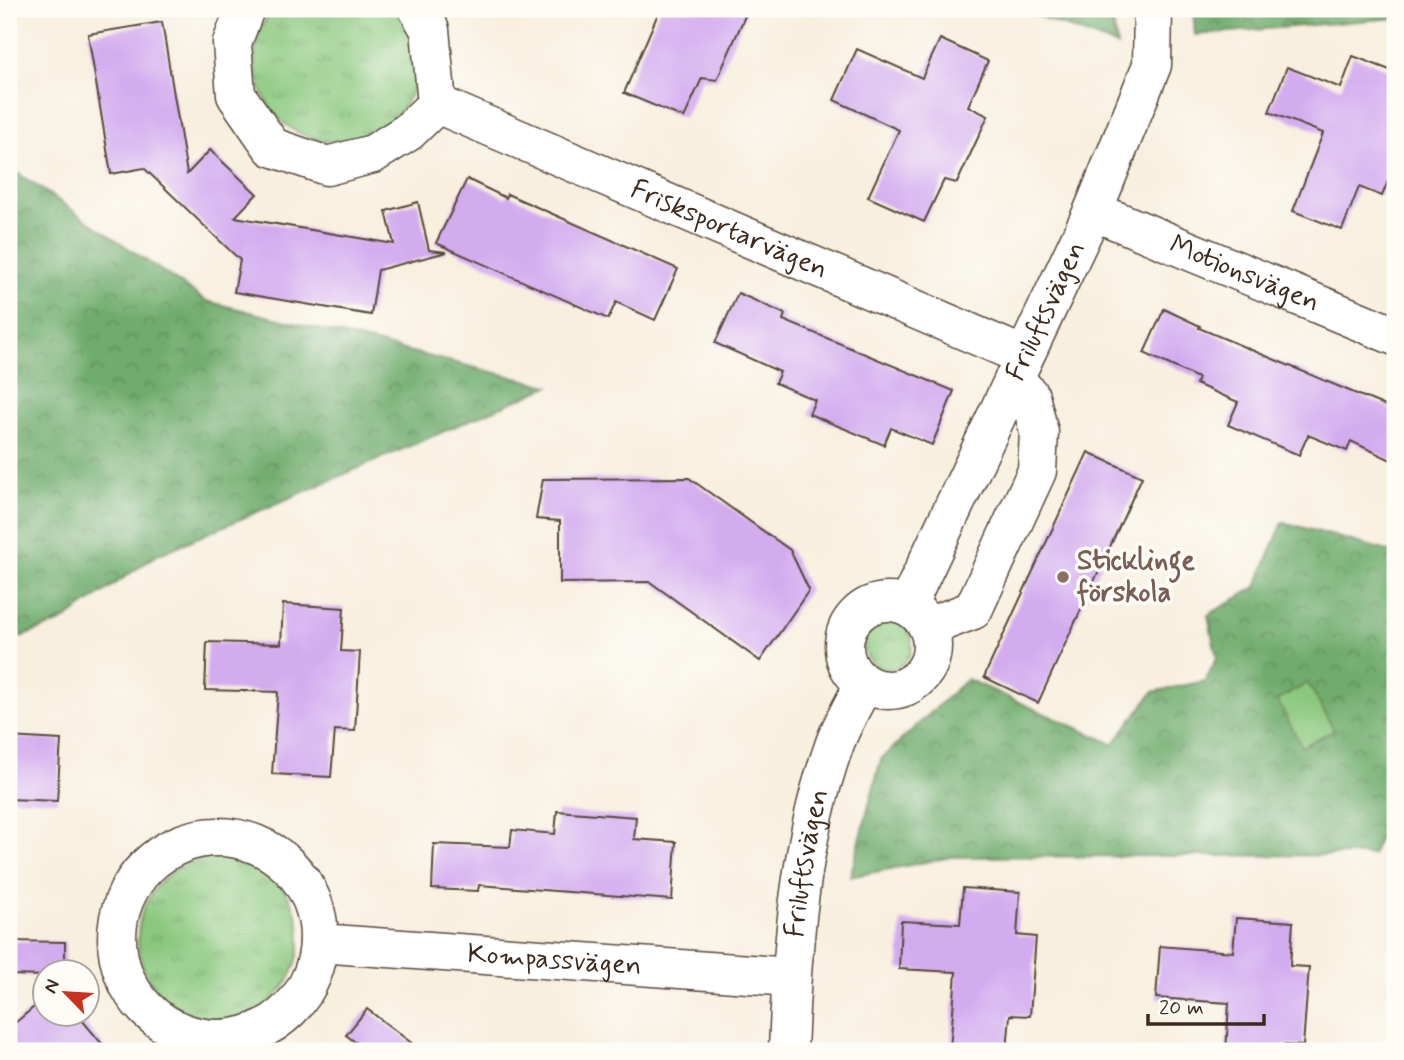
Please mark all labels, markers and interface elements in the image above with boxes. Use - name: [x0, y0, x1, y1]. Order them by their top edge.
- street label: Frisksportarvägen: [625, 171, 834, 288]
- street label: Motionsvägen: [1164, 226, 1325, 321]
- street label: Friluftsvägen: [997, 235, 1095, 387]
- place label: Sticklinge förskola: [1076, 543, 1195, 612]
- marker: Sticklinge förskola: [1055, 569, 1071, 585]
- street label: Friluftsvägen: [776, 785, 838, 939]
- street label: Kompassvägen: [466, 935, 643, 985]
- north arrow: [32, 958, 102, 1028]
- text: N: [38, 975, 66, 997]
- scale bar: [1148, 983, 1264, 1027]
- text: 20 m: [1159, 994, 1204, 1022]

